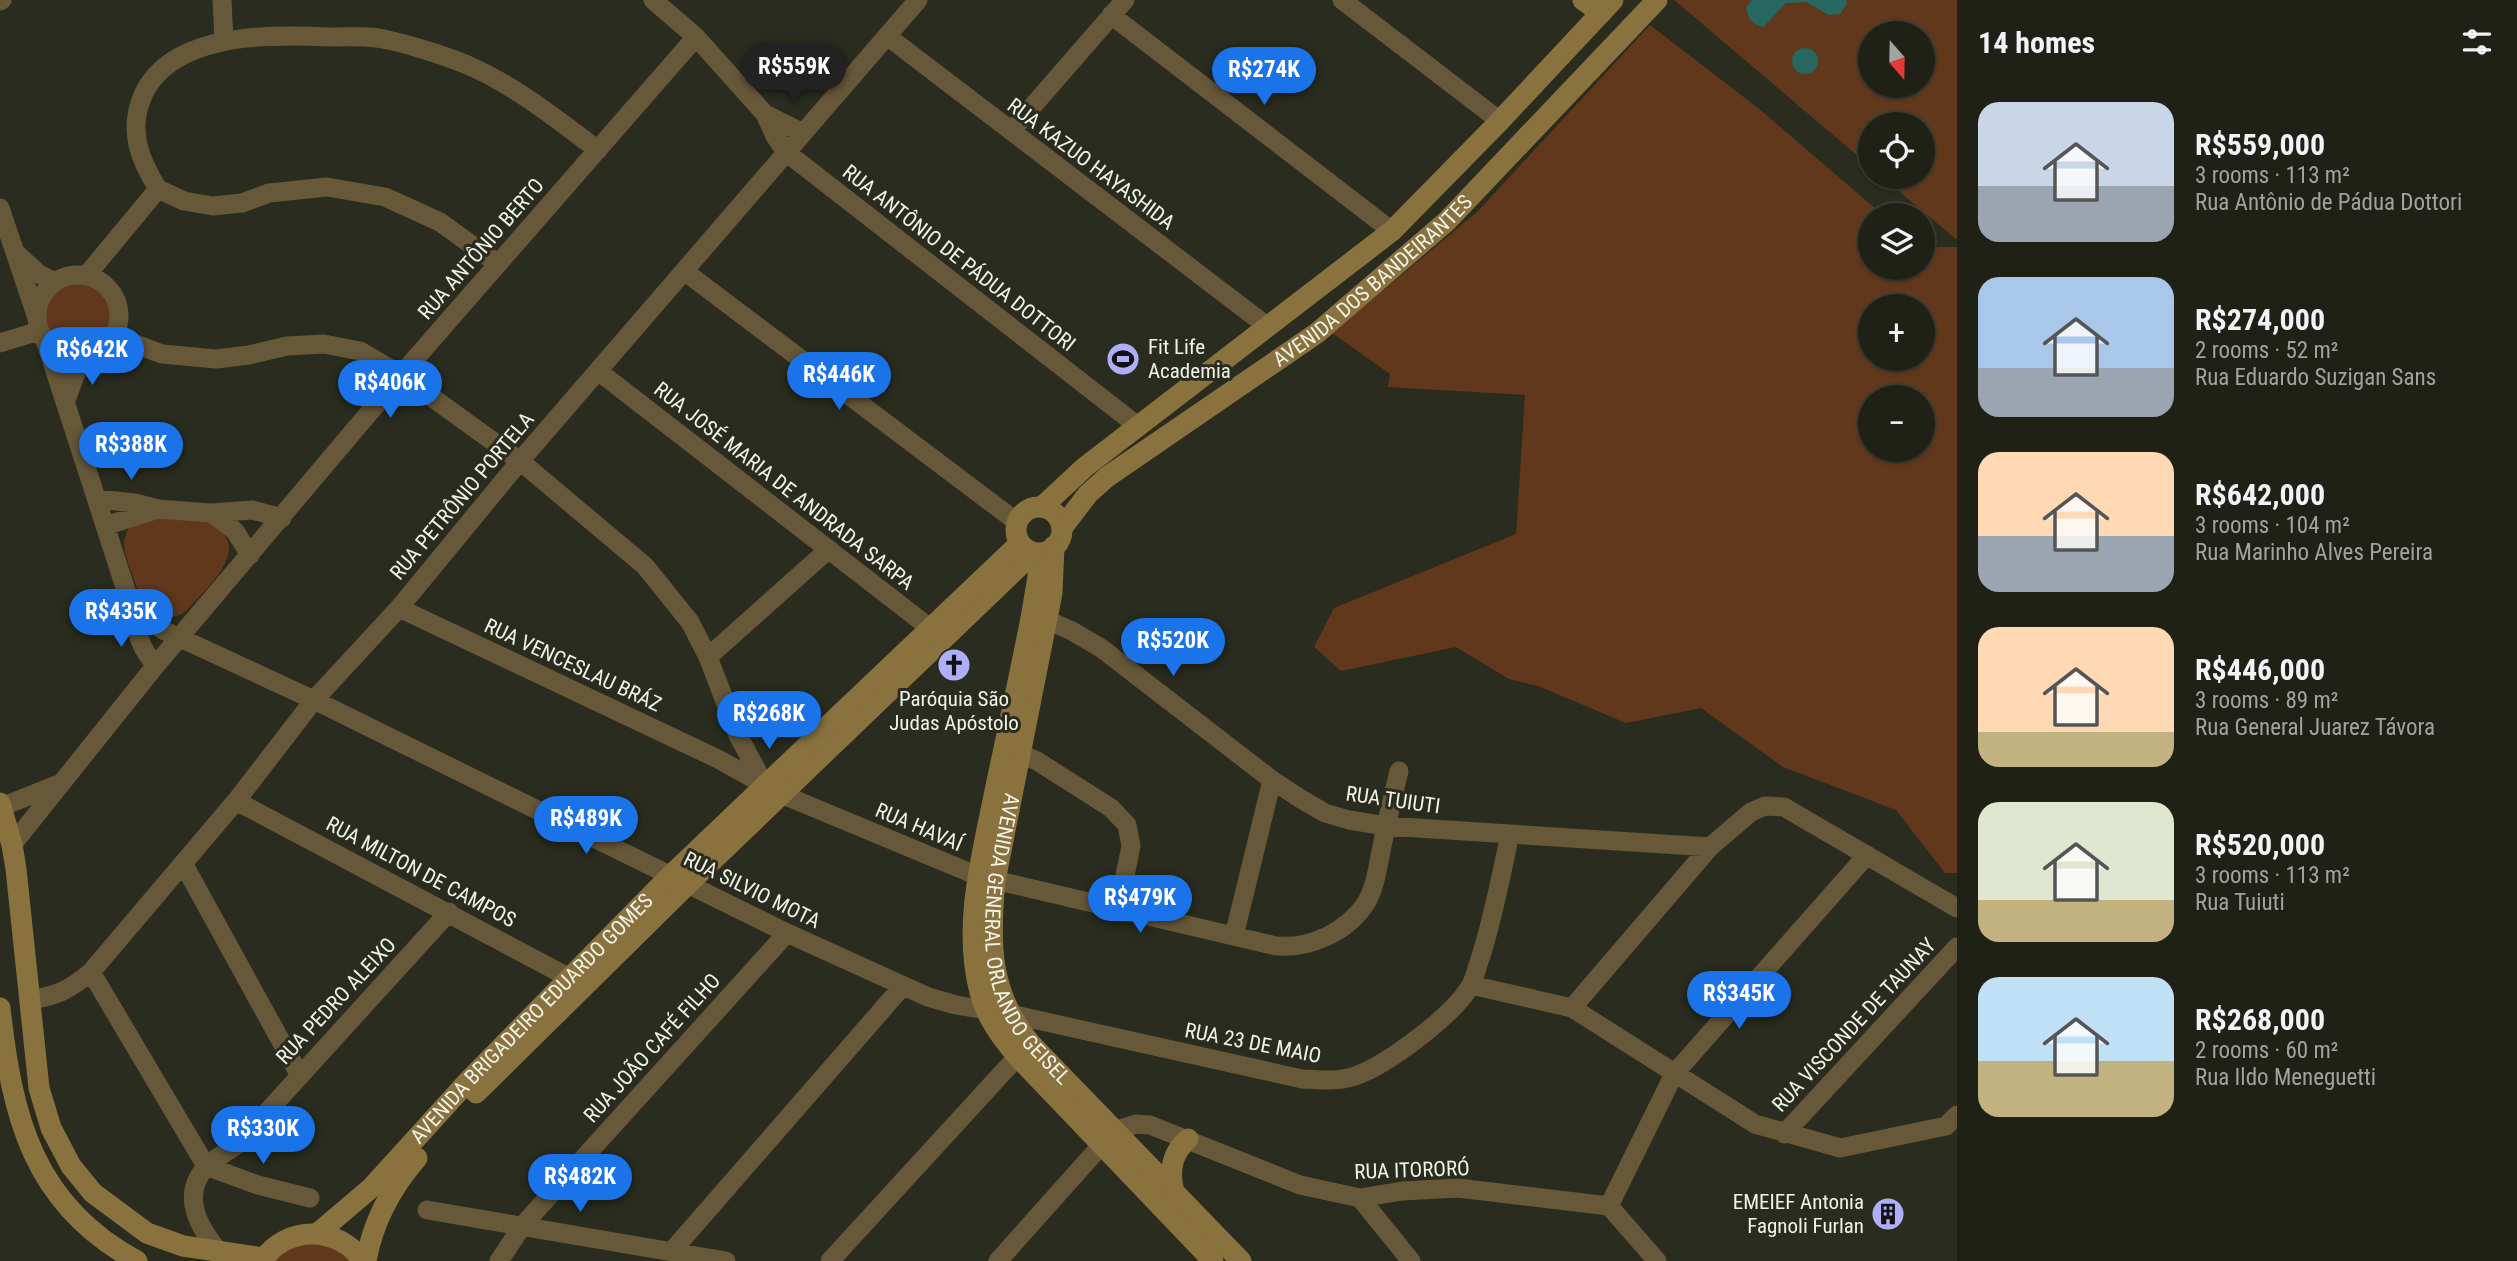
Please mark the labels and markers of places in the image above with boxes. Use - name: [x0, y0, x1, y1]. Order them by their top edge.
- pin: R$559K: [737, 44, 851, 104]
- pin: R$274K: [1207, 48, 1321, 107]
- pin: R$642K: [35, 328, 149, 387]
- place label: Fit Life Academia: [1148, 335, 1231, 383]
- sports icon: Fit Life Academia: [1104, 340, 1142, 378]
- pin: R$446K: [782, 352, 896, 412]
- pin: R$406K: [333, 360, 447, 420]
- pin: R$388K: [74, 422, 188, 482]
- pin: R$435K: [64, 590, 178, 649]
- pin: R$520K: [1116, 618, 1230, 678]
- church icon: Paróquia São Judas Apóstolo: [935, 646, 973, 684]
- place label: Paróquia São Judas Apóstolo: [889, 687, 1019, 735]
- pin: R$268K: [712, 692, 826, 751]
- pin: R$489K: [529, 796, 643, 856]
- pin: R$479K: [1083, 876, 1197, 935]
- pin: R$345K: [1682, 972, 1796, 1031]
- pin: R$330K: [206, 1106, 320, 1166]
- pin: R$482K: [523, 1154, 637, 1214]
- place label: EMEIEF Antonia Fagnoli Furlan: [1733, 1190, 1864, 1238]
- building icon: EMEIEF Antonia Fagnoli Furlan: [1869, 1195, 1907, 1233]

